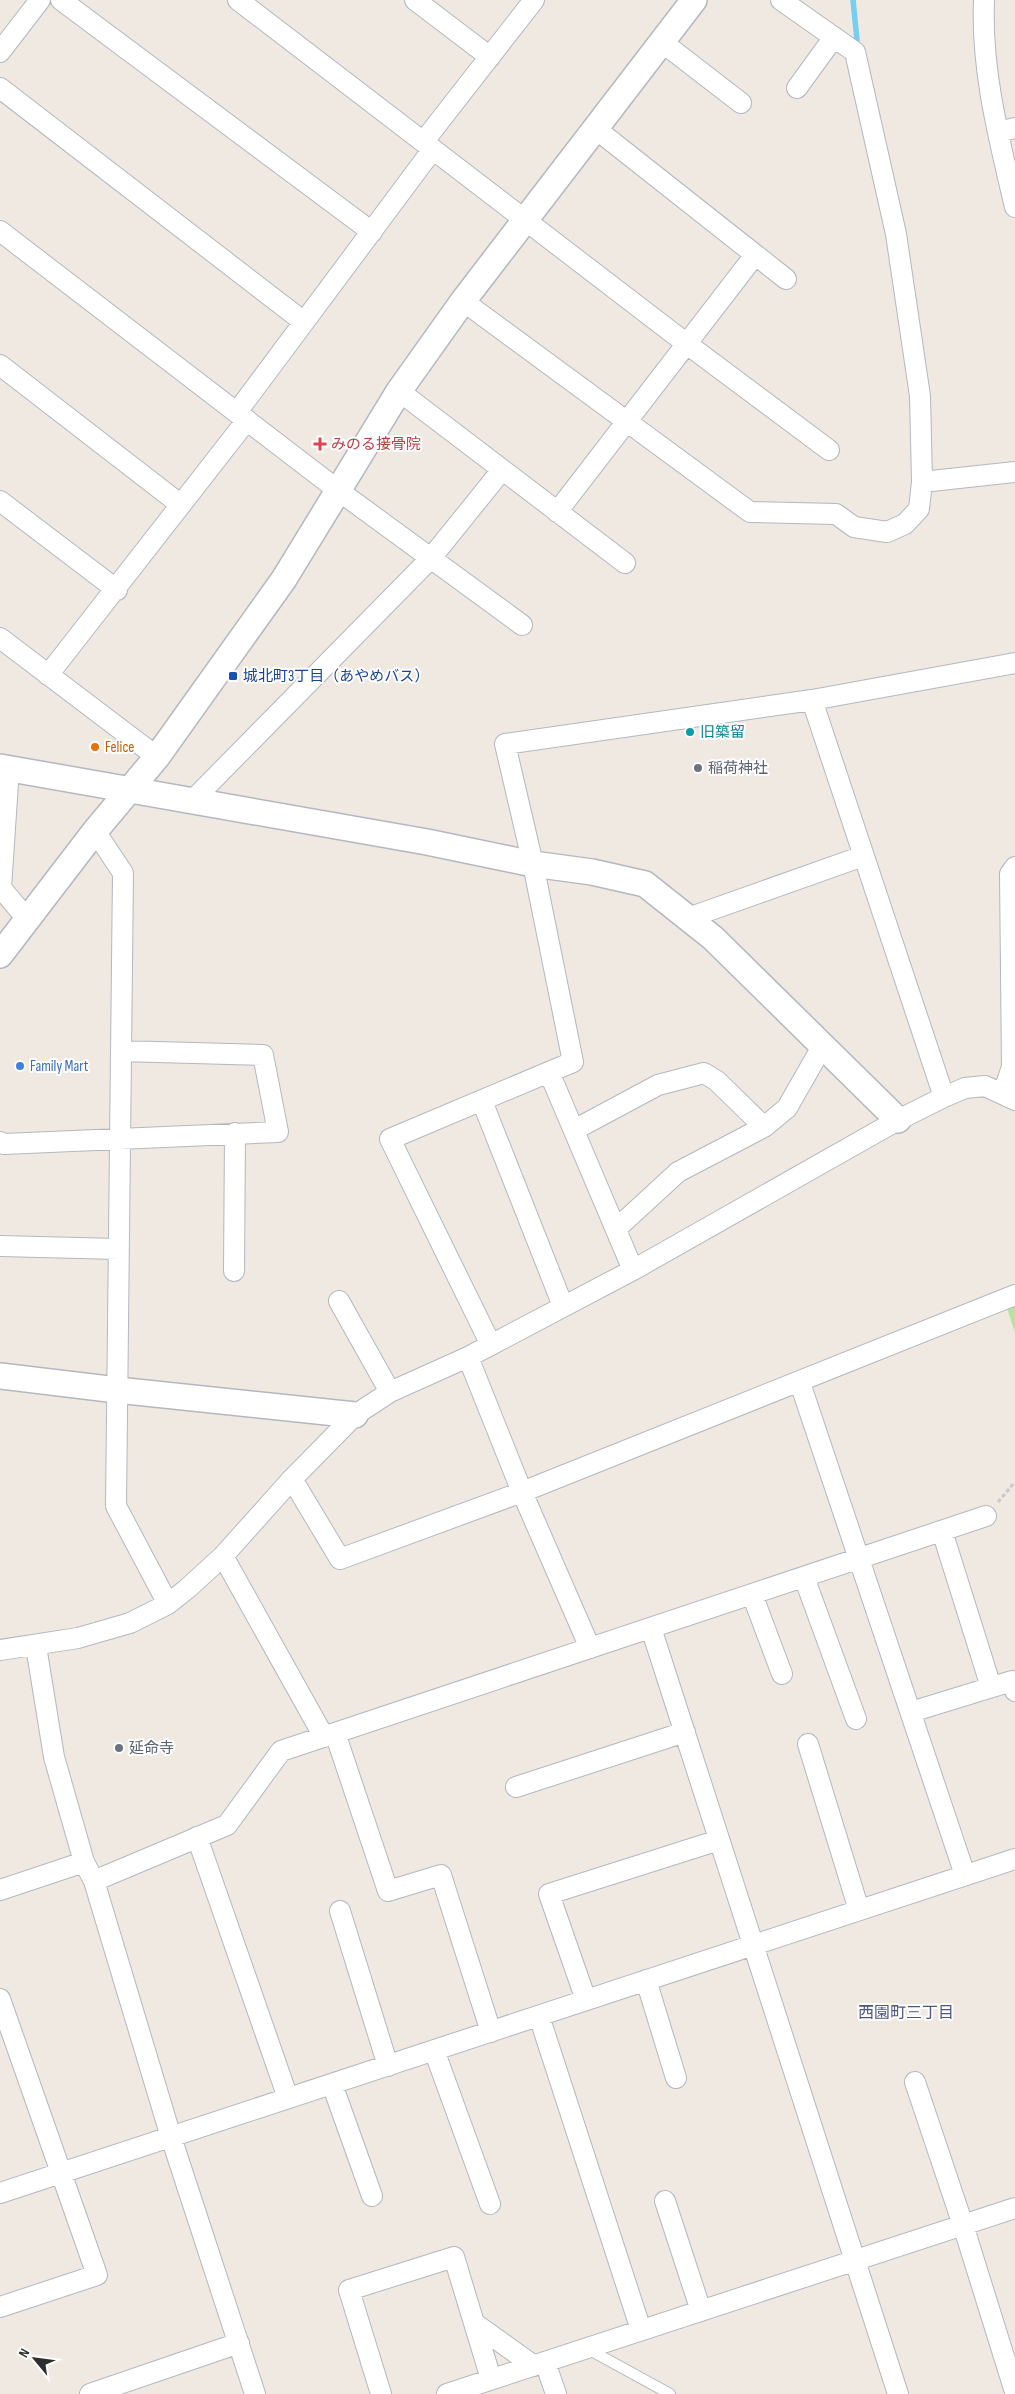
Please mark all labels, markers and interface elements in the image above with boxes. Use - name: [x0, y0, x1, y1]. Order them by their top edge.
- place label: みのる接骨院: [331, 435, 421, 454]
- marker: みのる接骨院: [313, 437, 327, 451]
- place label: 城北町3丁目（あやめバス）: [243, 667, 429, 686]
- marker: 城北町3丁目（あやめバス）: [227, 670, 239, 682]
- place label: 旧築留: [700, 723, 745, 742]
- marker: 旧築留: [684, 726, 696, 738]
- place label: Felice: [105, 738, 134, 757]
- marker: Felice: [89, 741, 101, 753]
- place label: 稲荷神社: [708, 759, 768, 778]
- marker: 稲荷神社: [692, 762, 704, 774]
- place label: Family Mart: [30, 1057, 89, 1076]
- marker: Family Mart: [14, 1060, 26, 1072]
- place label: 延命寺: [129, 1739, 174, 1758]
- marker: 延命寺: [113, 1742, 125, 1754]
- district label: 西園町三丁目: [858, 2004, 954, 2023]
- north arrow: [10, 2334, 60, 2384]
- text: N: [15, 2346, 33, 2360]

